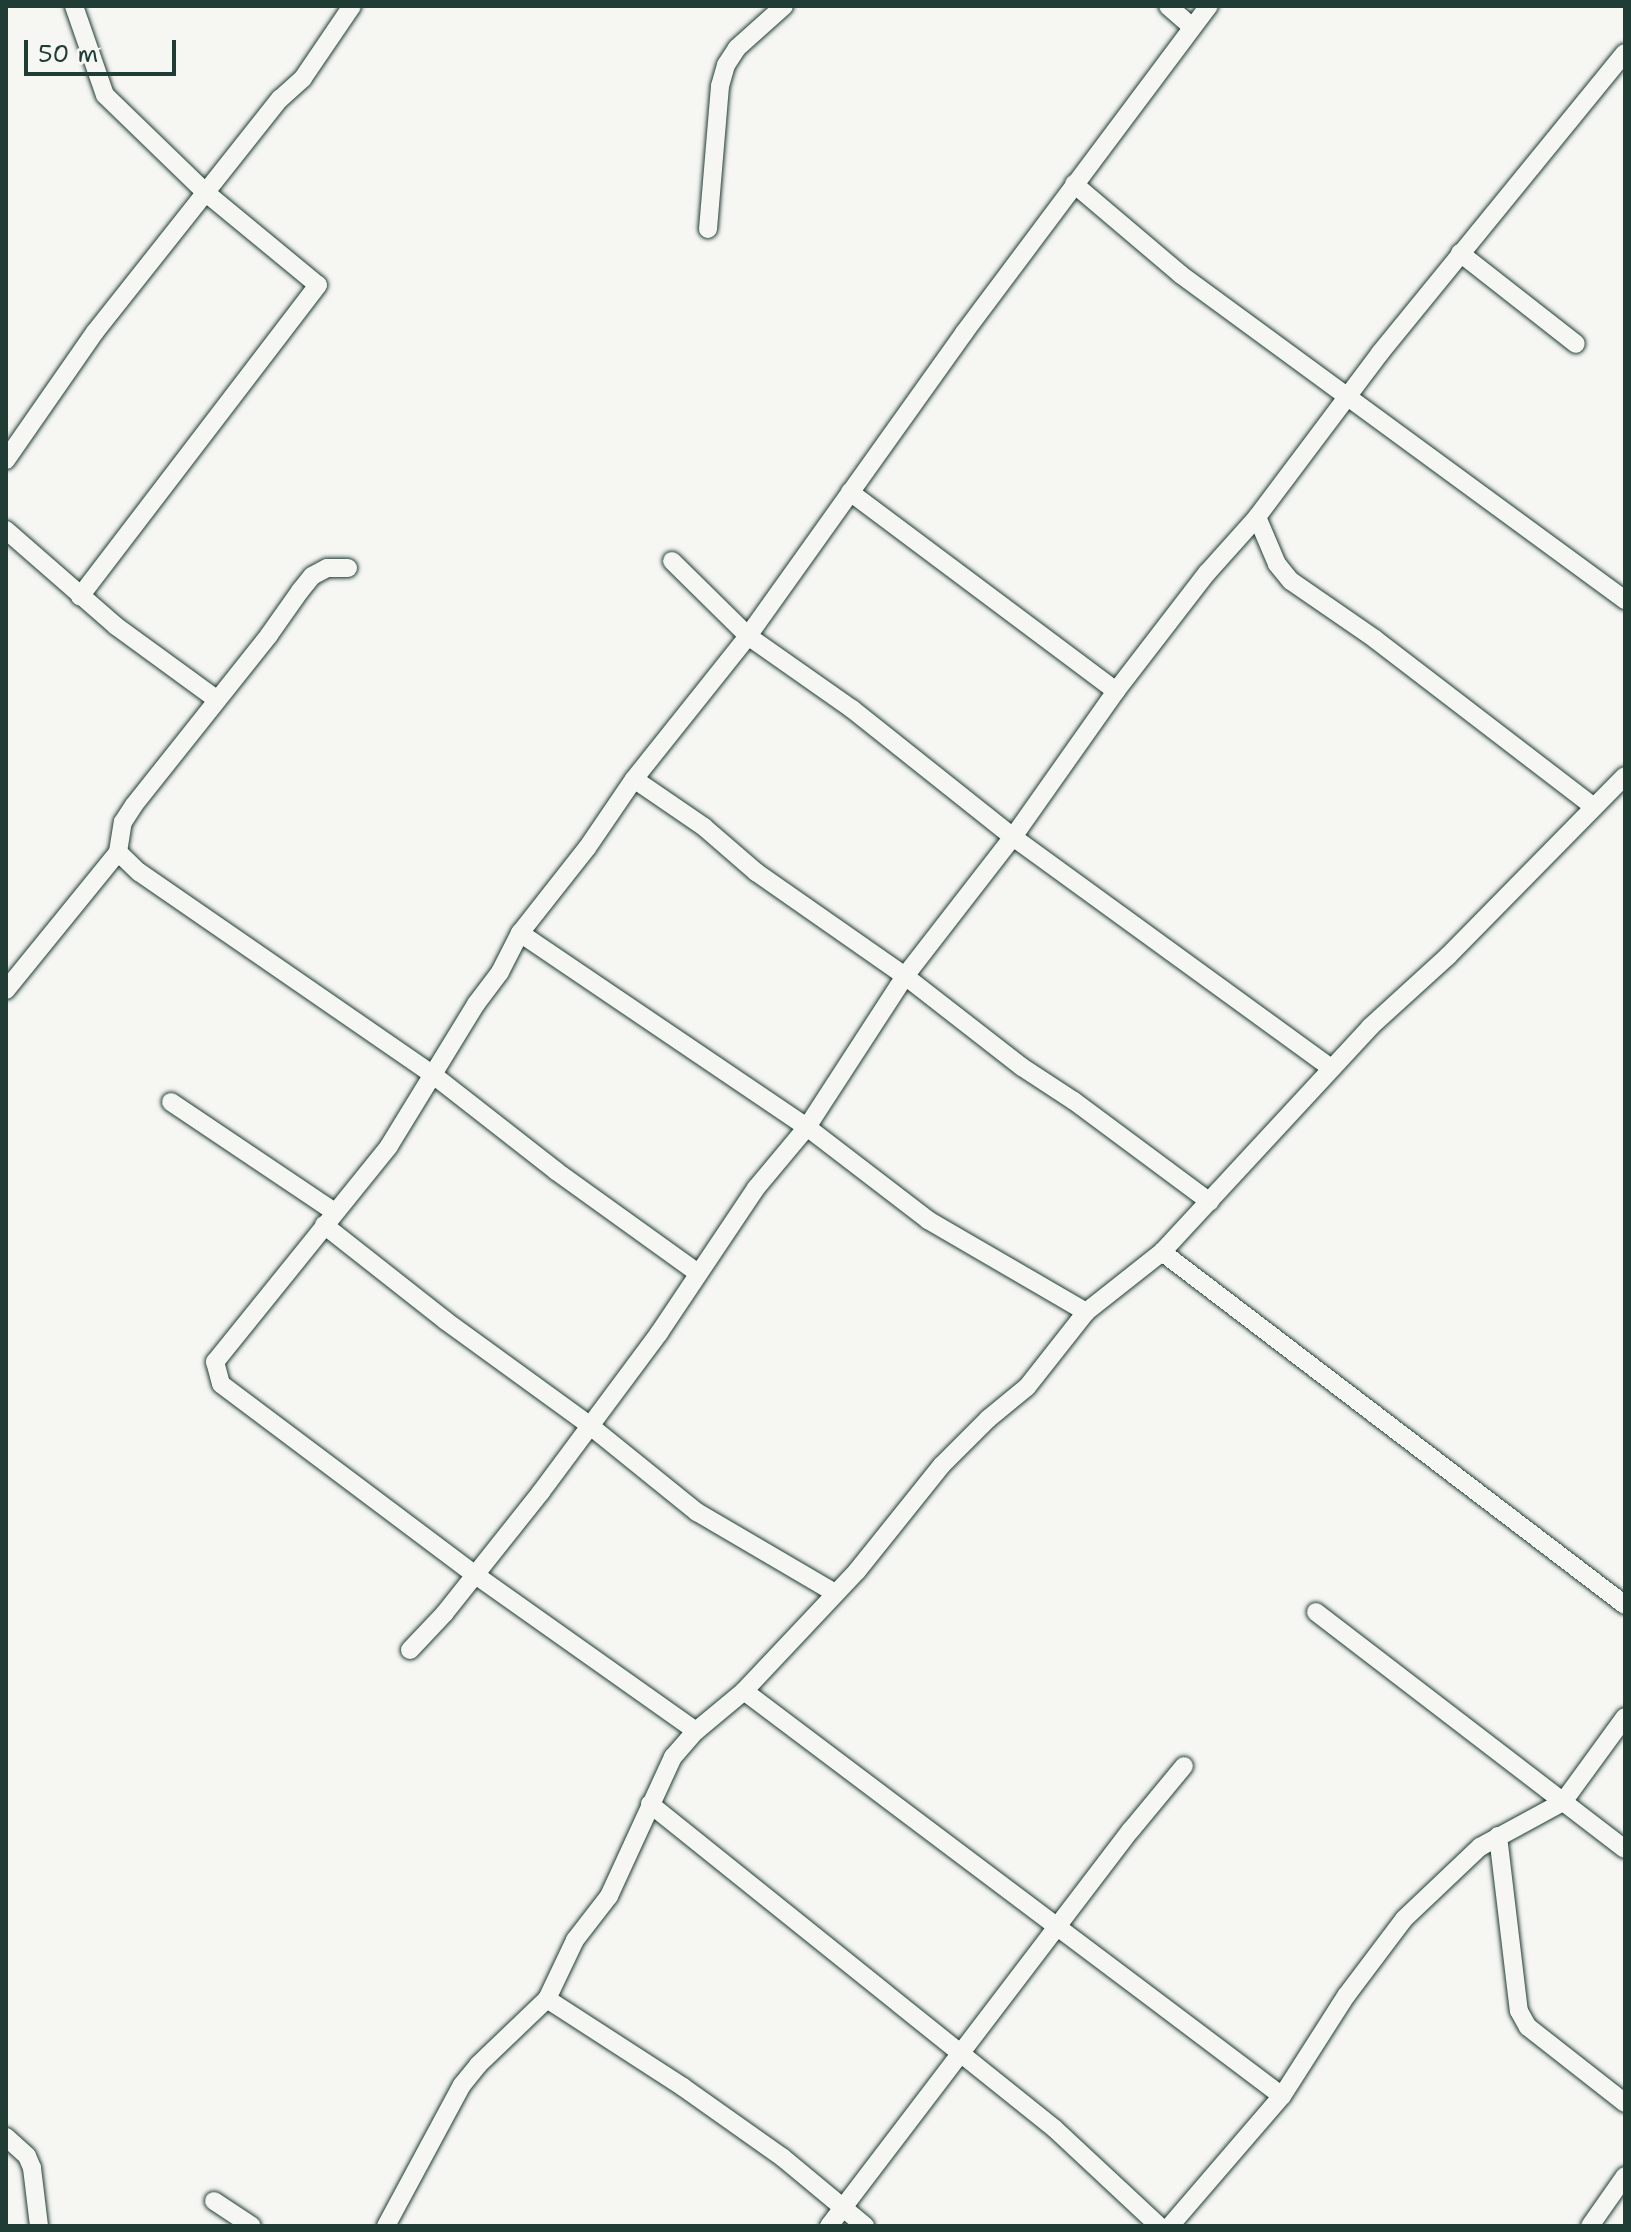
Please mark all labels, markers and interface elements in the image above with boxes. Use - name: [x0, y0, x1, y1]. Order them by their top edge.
- scale bar: [28, 24, 180, 74]
- text: 50 m: [38, 38, 98, 70]

